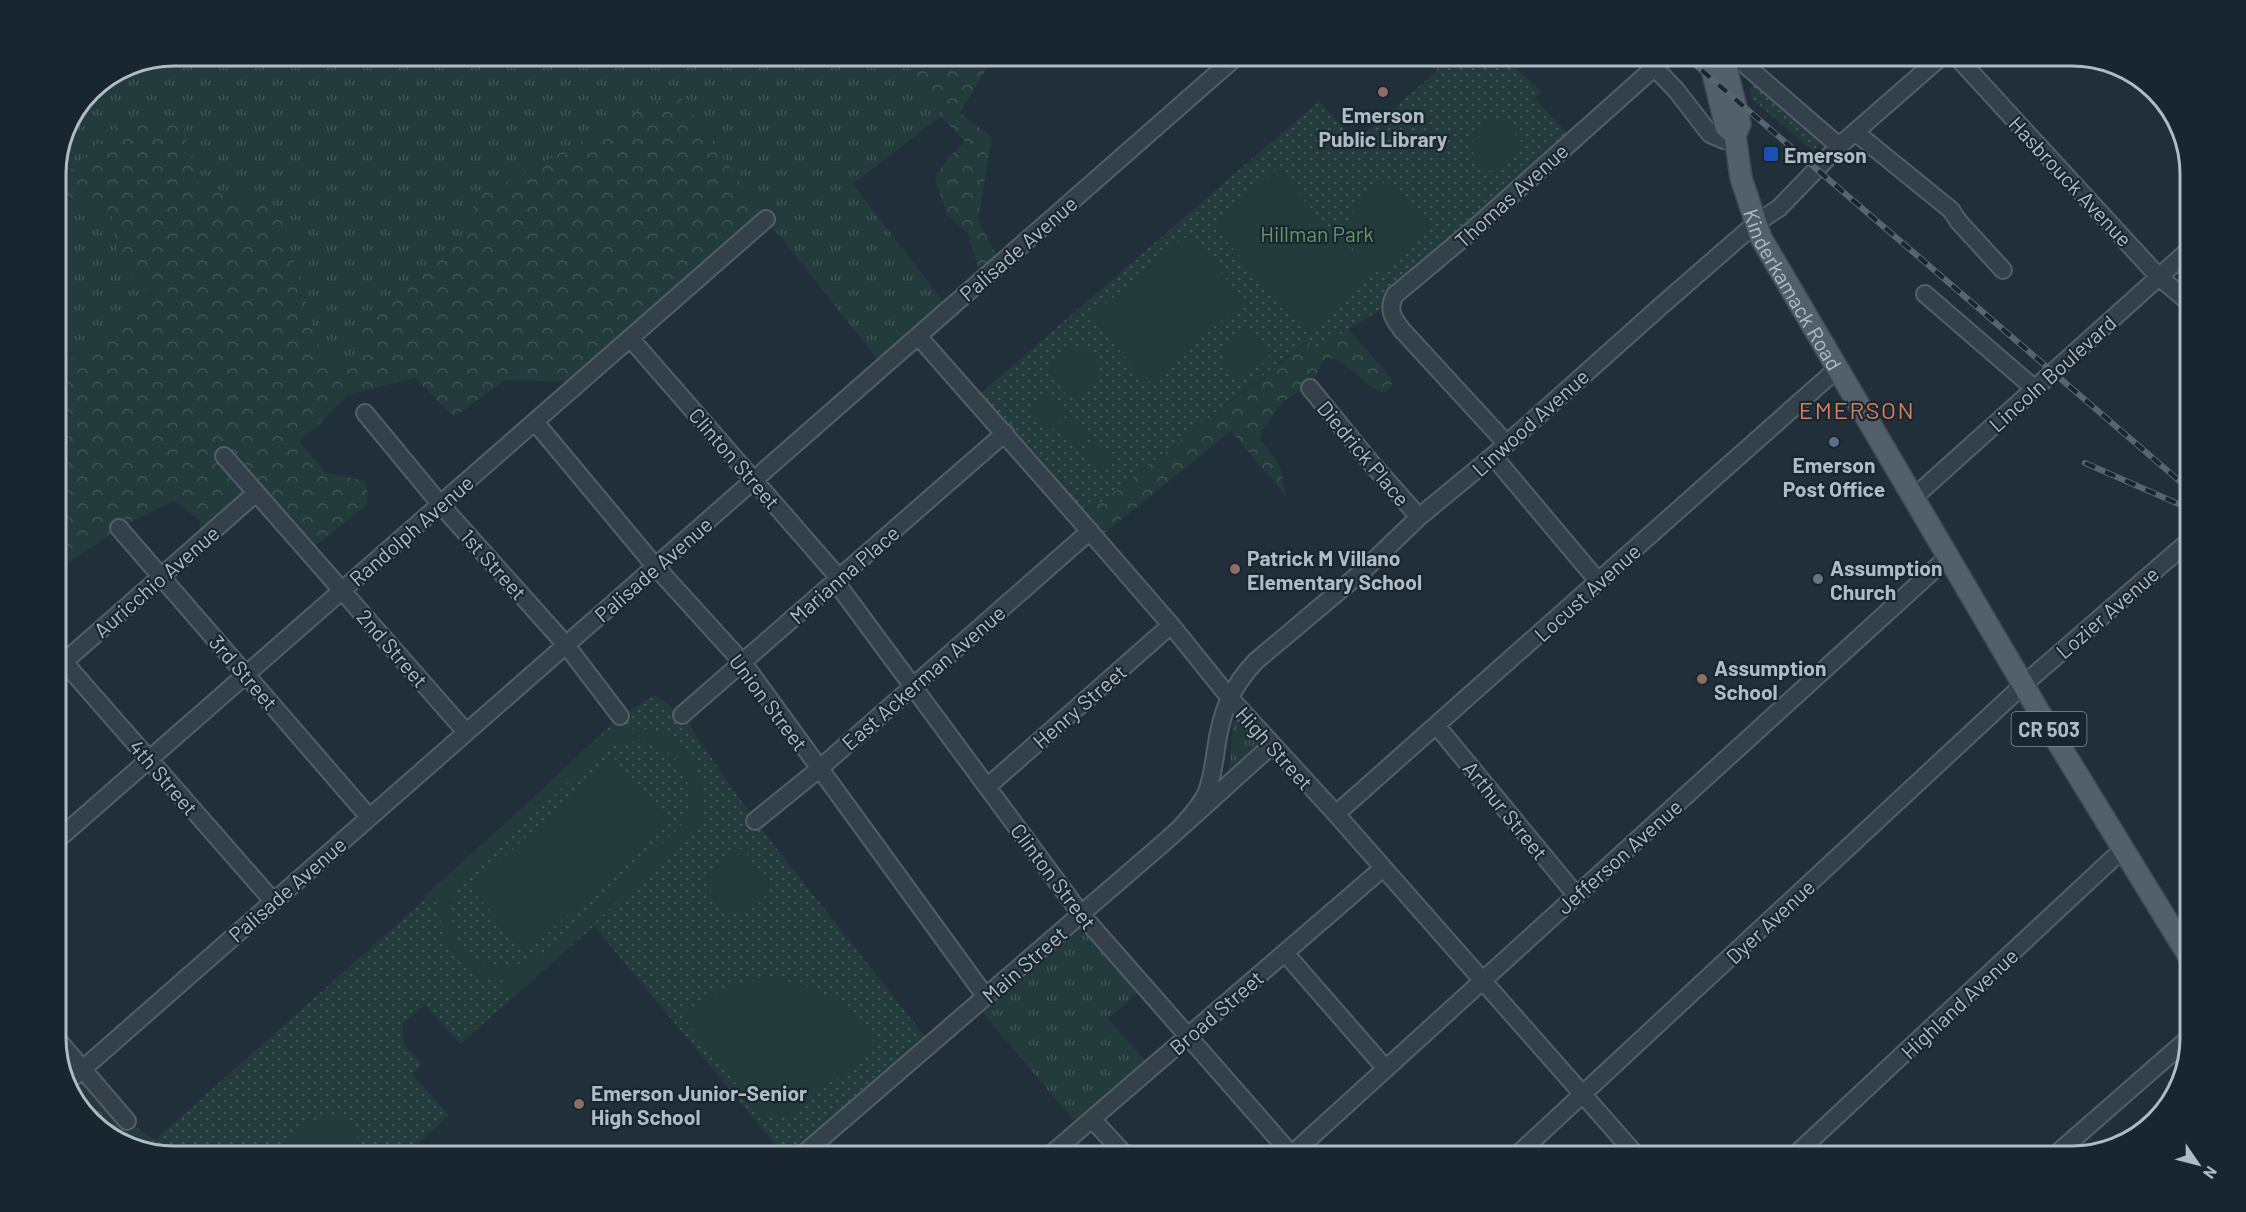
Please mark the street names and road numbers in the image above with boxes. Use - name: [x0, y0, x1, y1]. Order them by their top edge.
- street label: Hasbrouck Avenue: [2004, 111, 2138, 251]
- street label: Thomas Avenue: [1449, 138, 1573, 252]
- street label: Palisade Avenue: [954, 190, 1082, 306]
- street label: Kinderkamack Road: [1740, 205, 1848, 374]
- street label: Lincoln Boulevard: [1983, 309, 2121, 437]
- street label: Linwood Avenue: [1466, 363, 1594, 481]
- street label: Diedrick Place: [1313, 395, 1415, 511]
- street label: Clinton Street: [684, 402, 786, 514]
- street label: Randolph Avenue: [344, 469, 478, 591]
- street label: Palisade Avenue: [589, 511, 717, 627]
- street label: Auricchio Avenue: [88, 520, 224, 642]
- street label: Marianna Place: [784, 520, 904, 628]
- street label: 1st Street: [456, 523, 532, 605]
- street label: Locust Avenue: [1529, 538, 1645, 646]
- street label: Lozier Avenue: [2051, 561, 2163, 663]
- street label: East Ackerman Avenue: [836, 599, 1010, 755]
- street label: 2nd Street: [352, 604, 434, 692]
- street label: 3rd Street: [205, 629, 283, 715]
- street label: Union Street: [725, 649, 813, 755]
- street label: Henry Street: [1027, 659, 1131, 753]
- street label: High Street: [1231, 701, 1319, 795]
- road number: CR 503: [2012, 712, 2086, 746]
- street label: 4th Street: [124, 734, 204, 820]
- street label: Arthur Street: [1459, 755, 1553, 865]
- street label: Jefferson Avenue: [1551, 793, 1687, 919]
- street label: Clinton Street: [1006, 818, 1102, 934]
- street label: Palisade Avenue: [223, 831, 351, 947]
- street label: Dyer Avenue: [1721, 874, 1819, 968]
- street label: Main Street: [977, 920, 1071, 1008]
- street label: Highland Avenue: [1895, 942, 2023, 1064]
- street label: Broad Street: [1164, 965, 1268, 1059]

